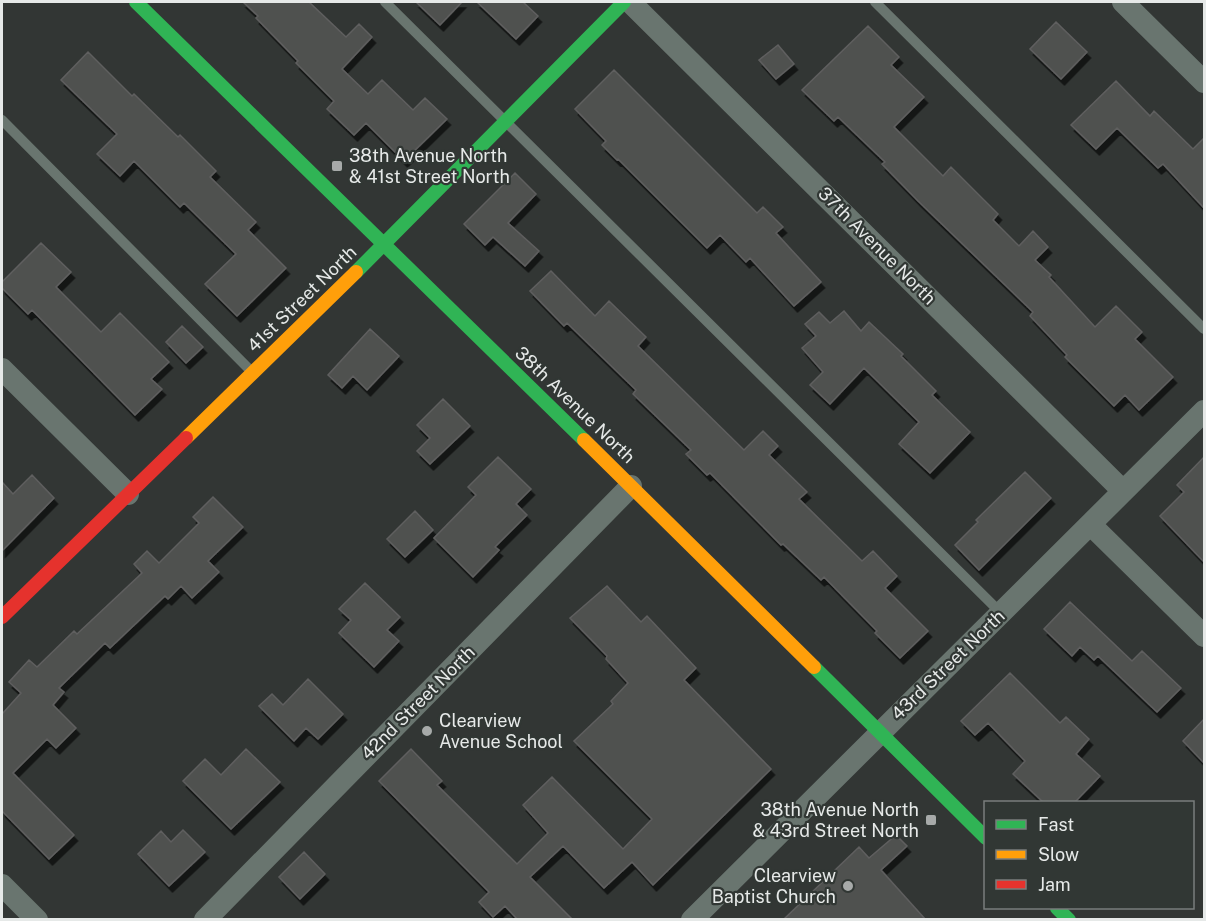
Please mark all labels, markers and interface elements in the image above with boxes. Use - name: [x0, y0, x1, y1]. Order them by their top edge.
- place label: 38th Avenue North & 41st Street North: [349, 145, 510, 187]
- marker: 38th Avenue North & 41st Street North: [330, 159, 344, 173]
- street label: 37th Avenue North: [814, 183, 940, 309]
- street label: 41st Street North: [243, 241, 361, 356]
- street label: 38th Avenue North: [511, 342, 640, 467]
- street label: 43rd Street North: [887, 605, 1009, 724]
- street label: 42nd Street North: [356, 641, 479, 764]
- place label: Clearview Avenue School: [439, 710, 563, 752]
- marker: Clearview Avenue School: [420, 724, 434, 738]
- place label: 38th Avenue North & 43rd Street North: [752, 799, 919, 841]
- legend: [984, 801, 1194, 909]
- marker: 38th Avenue North & 43rd Street North: [924, 813, 938, 827]
- text: Fast: [1038, 814, 1074, 835]
- text: Slow: [1038, 844, 1079, 865]
- place label: Clearview Baptist Church: [712, 865, 836, 907]
- text: Jam: [1038, 874, 1071, 895]
- marker: Clearview Baptist Church: [841, 879, 855, 893]

